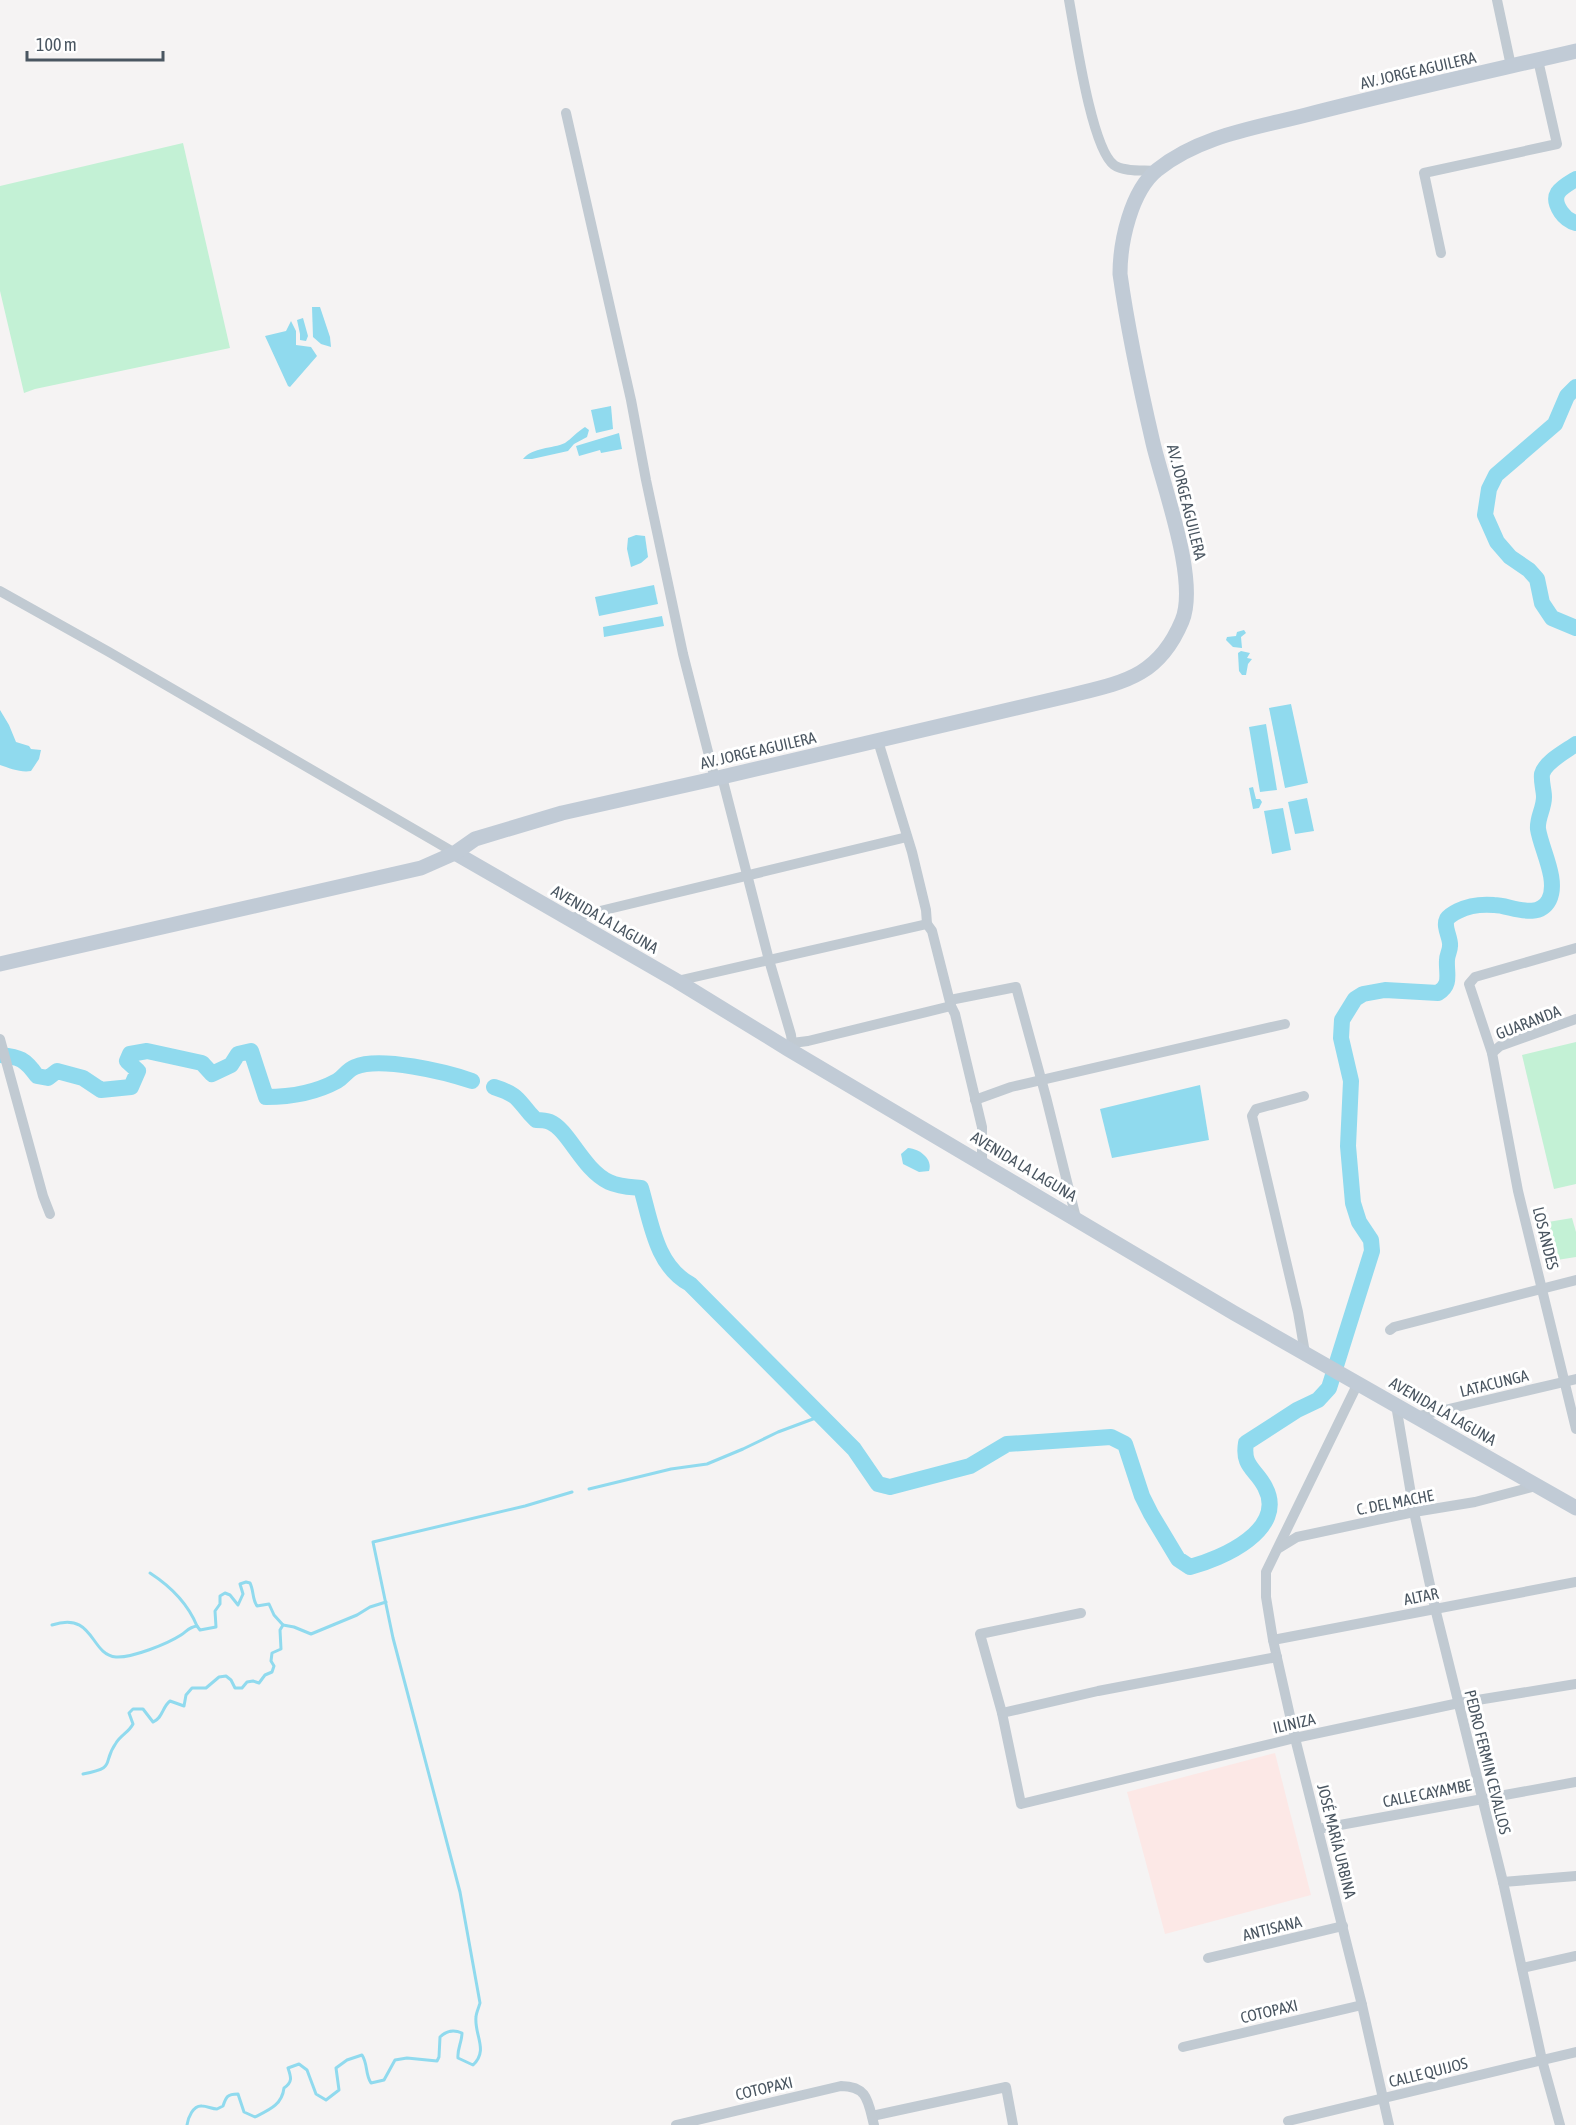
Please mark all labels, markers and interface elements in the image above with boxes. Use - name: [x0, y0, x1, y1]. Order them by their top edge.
- scale bar: [27, 24, 164, 62]
- text: 100 m: [36, 34, 77, 55]
- street label: AV. JORGE AGUILERA: [1358, 48, 1478, 92]
- street label: AV. JORGE AGUILERA: [1164, 442, 1210, 562]
- street label: AV. JORGE AGUILERA: [698, 728, 818, 772]
- street label: AVENIDA LA LAGUNA: [548, 881, 662, 957]
- street label: GUARANDA: [1493, 1001, 1563, 1043]
- street label: AVENIDA LA LAGUNA: [968, 1127, 1080, 1205]
- street label: LOS ANDES: [1530, 1205, 1563, 1271]
- street label: LATACUNGA: [1458, 1366, 1530, 1400]
- street label: AVENIDA LA LAGUNA: [1386, 1373, 1500, 1449]
- street label: C. DEL MACHE: [1355, 1486, 1435, 1518]
- street label: ALTAR: [1402, 1584, 1440, 1608]
- street label: PEDRO FERMIN CEVALLOS: [1461, 1688, 1515, 1836]
- street label: ILINIZA: [1271, 1709, 1317, 1737]
- street label: CALLE CAYAMBE: [1381, 1776, 1473, 1810]
- street label: JOSÉ MARÍA URBINA: [1314, 1782, 1360, 1900]
- street label: ANTISANA: [1241, 1912, 1304, 1944]
- street label: COTOPAXI: [1239, 1996, 1299, 2026]
- street label: CALLE QUIJOS: [1387, 2053, 1469, 2090]
- street label: COTOPAXI: [734, 2073, 794, 2103]

